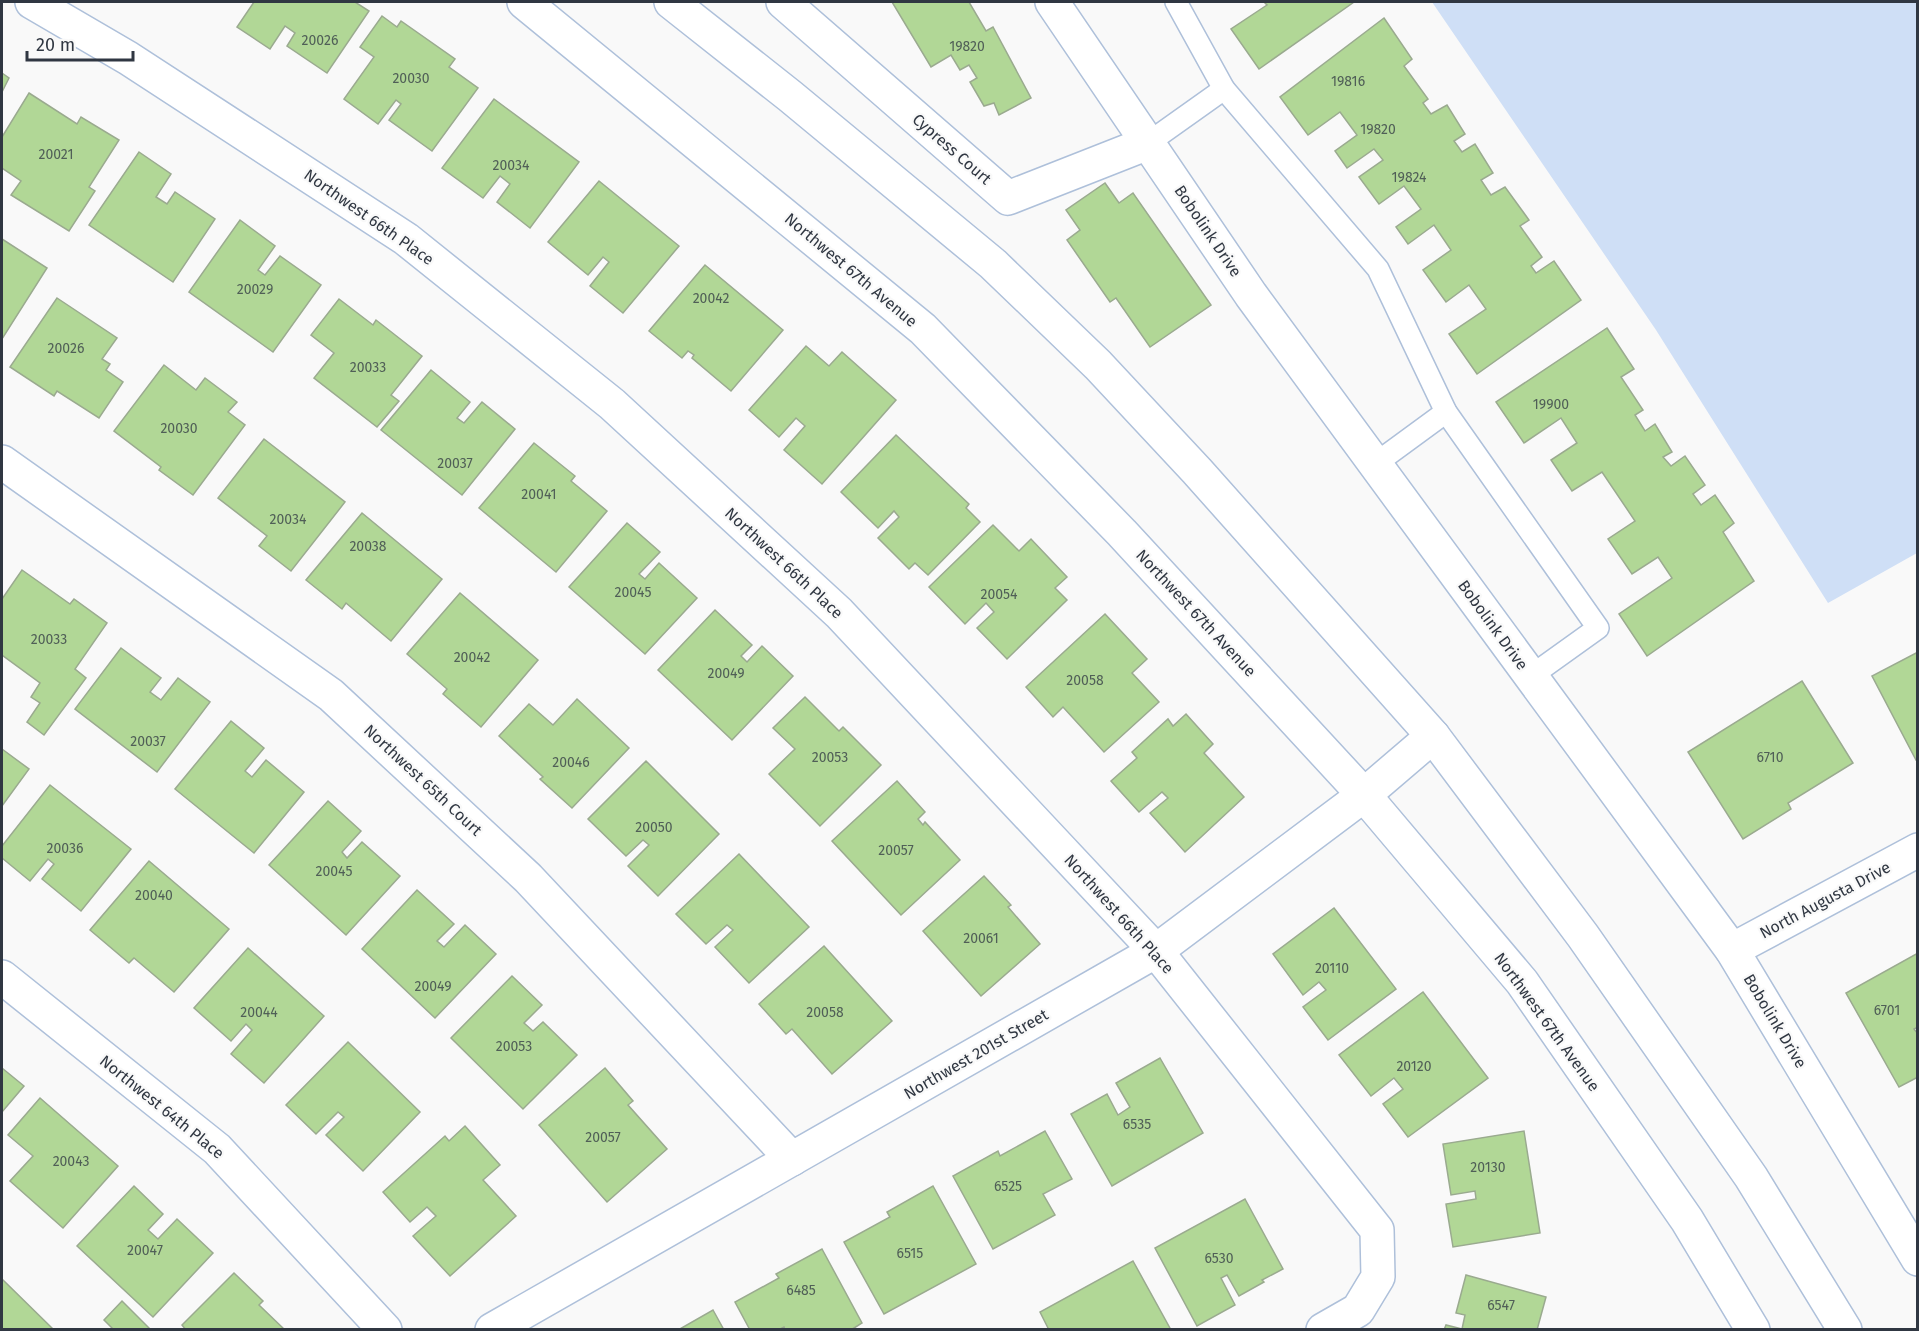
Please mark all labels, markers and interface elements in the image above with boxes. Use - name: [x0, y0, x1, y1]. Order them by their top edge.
- scale bar: [27, 24, 134, 62]
- house number: 20026: [302, 32, 338, 49]
- text: 20 m: [36, 34, 75, 56]
- house number: 19820: [949, 38, 985, 55]
- house number: 20030: [392, 70, 430, 87]
- house number: 19816: [1331, 73, 1365, 90]
- street label: Cypress Court: [909, 110, 995, 189]
- house number: 19820: [1360, 121, 1396, 138]
- house number: 20021: [38, 146, 74, 163]
- house number: 20034: [493, 157, 530, 174]
- street label: Northwest 66th Place: [300, 165, 438, 269]
- house number: 19824: [1392, 169, 1427, 186]
- street label: Bobolink Drive: [1170, 182, 1246, 280]
- street label: Northwest 67th Avenue: [781, 209, 921, 331]
- house number: 20029: [237, 281, 273, 298]
- house number: 20042: [693, 290, 729, 307]
- house number: 20026: [48, 340, 84, 357]
- house number: 20033: [350, 359, 386, 376]
- house number: 19900: [1533, 396, 1569, 413]
- house number: 20030: [160, 420, 198, 437]
- house number: 20037: [437, 455, 473, 472]
- house number: 20041: [521, 486, 557, 503]
- street label: Northwest 66th Place: [721, 503, 847, 623]
- house number: 20034: [270, 511, 307, 528]
- house number: 20038: [349, 538, 387, 555]
- street label: Northwest 67th Avenue: [1132, 545, 1260, 681]
- street label: Bobolink Drive: [1454, 576, 1532, 674]
- house number: 20045: [615, 584, 651, 601]
- house number: 20054: [980, 586, 1018, 603]
- house number: 20033: [31, 631, 67, 648]
- house number: 20042: [454, 649, 490, 666]
- house number: 20049: [707, 665, 745, 682]
- house number: 20058: [1066, 672, 1104, 689]
- street label: Northwest 65th Court: [360, 720, 486, 840]
- house number: 20037: [130, 733, 166, 750]
- house number: 20053: [812, 749, 848, 766]
- house number: 6710: [1757, 749, 1784, 766]
- house number: 20046: [552, 754, 590, 771]
- house number: 20050: [635, 819, 673, 836]
- house number: 20036: [47, 840, 83, 857]
- house number: 20057: [878, 842, 914, 859]
- street label: Northwest 66th Place: [1060, 850, 1178, 978]
- street label: North Augusta Drive: [1756, 857, 1894, 943]
- house number: 20045: [316, 863, 352, 880]
- house number: 20040: [135, 887, 173, 904]
- house number: 20061: [963, 930, 999, 947]
- street label: Northwest 67th Avenue: [1490, 949, 1604, 1095]
- house number: 20110: [1315, 960, 1349, 977]
- street label: Bobolink Drive: [1739, 970, 1811, 1072]
- house number: 20049: [414, 978, 452, 995]
- house number: 6701: [1874, 1002, 1900, 1019]
- house number: 20044: [240, 1004, 278, 1021]
- house number: 20058: [806, 1004, 844, 1021]
- street label: Northwest 201st Street: [900, 1005, 1052, 1103]
- house number: 20053: [496, 1038, 532, 1055]
- street label: Northwest 64th Place: [96, 1051, 228, 1163]
- house number: 20120: [1396, 1058, 1432, 1075]
- house number: 6535: [1123, 1116, 1151, 1133]
- house number: 20057: [585, 1129, 621, 1146]
- house number: 20043: [53, 1153, 89, 1170]
- house number: 20130: [1470, 1159, 1506, 1176]
- house number: 6525: [994, 1178, 1022, 1195]
- house number: 20047: [127, 1242, 163, 1259]
- house number: 6515: [897, 1245, 923, 1262]
- house number: 6530: [1204, 1250, 1234, 1267]
- house number: 6485: [786, 1282, 816, 1299]
- house number: 6547: [1487, 1297, 1515, 1314]

